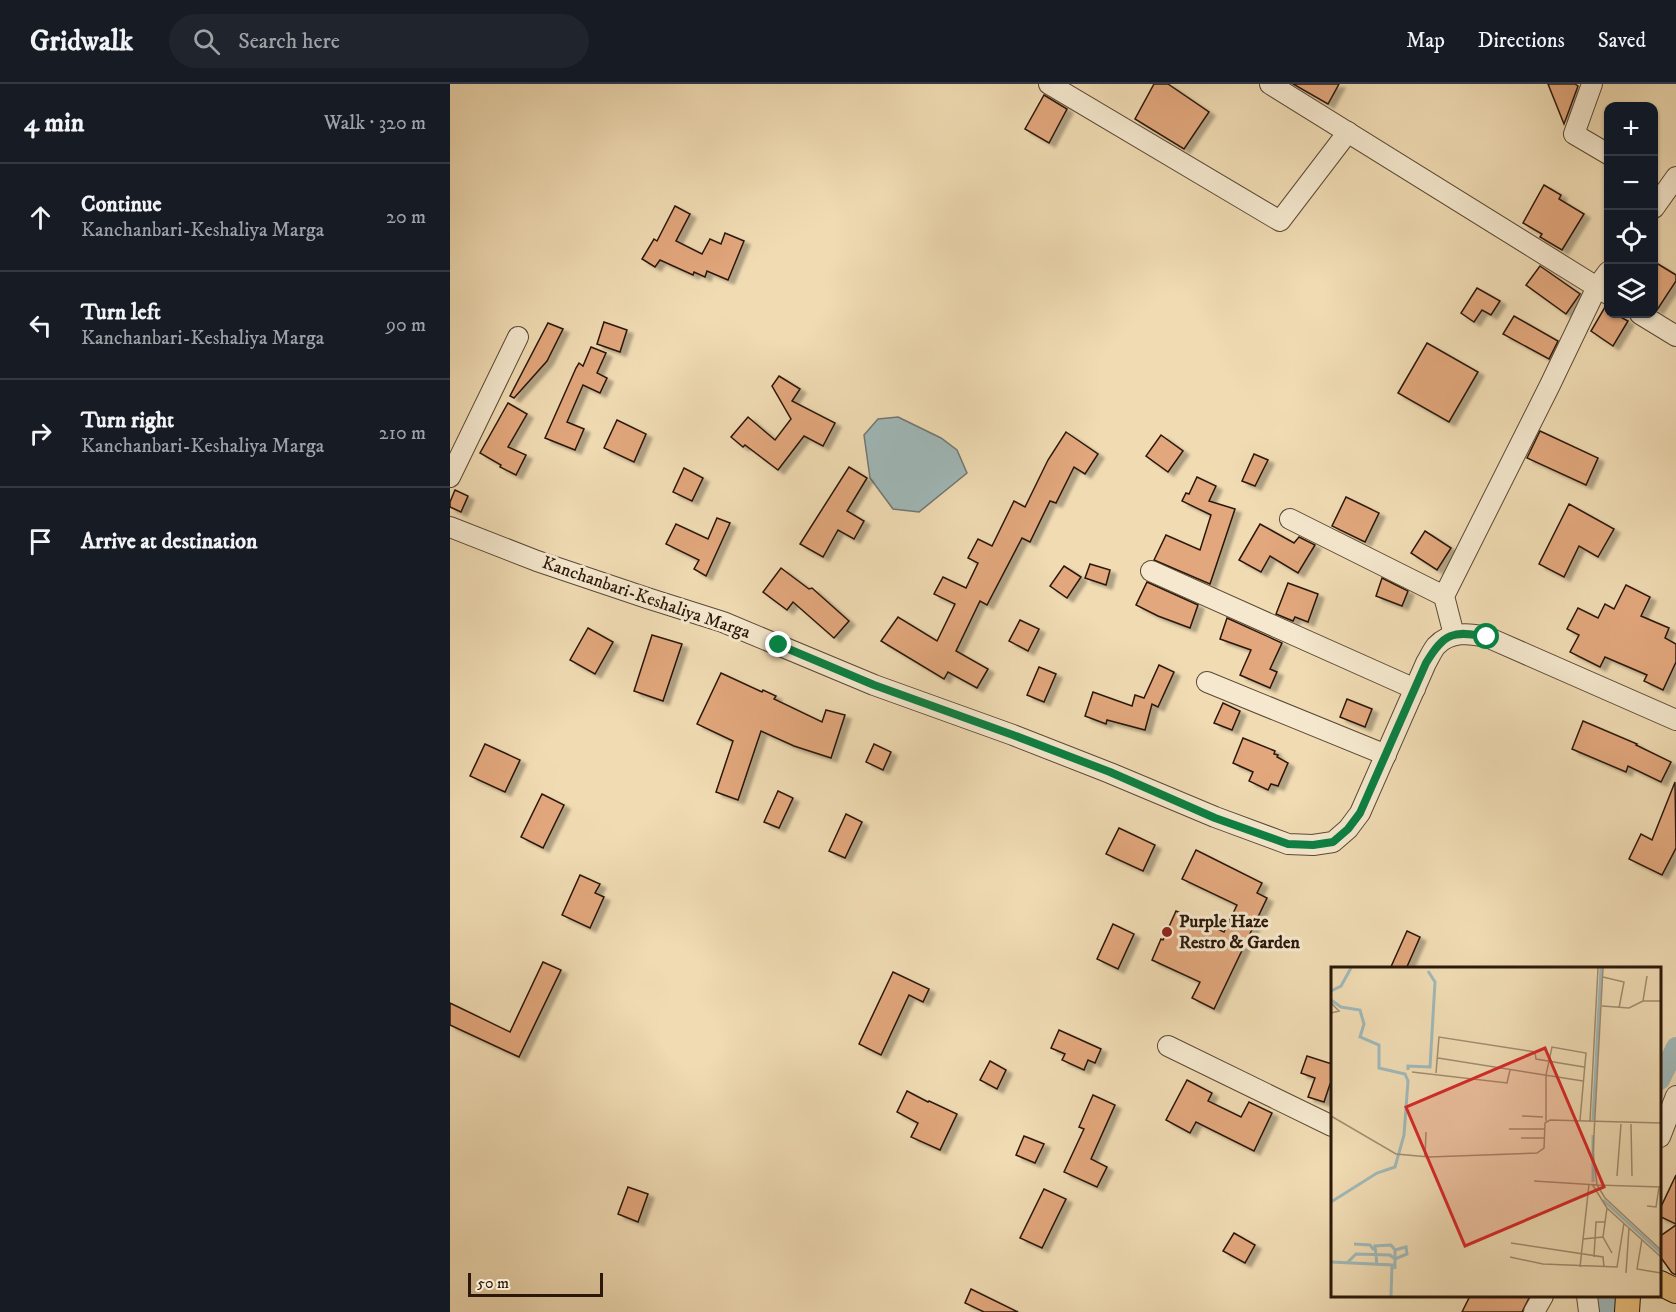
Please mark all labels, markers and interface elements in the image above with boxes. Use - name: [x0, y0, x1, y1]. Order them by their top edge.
- search box: [169, 14, 589, 68]
- text: Gridwalk: [30, 24, 133, 59]
- icon: search: [190, 25, 223, 58]
- text: Search here: [238, 28, 340, 55]
- text: Map: [1406, 28, 1445, 54]
- text: Directions: [1478, 28, 1565, 54]
- text: Saved: [1598, 28, 1646, 54]
- map controls: [1604, 102, 1658, 318]
- button: +: [1604, 102, 1658, 156]
- text: 4 min: [24, 107, 84, 140]
- text: Walk · 320 m: [324, 111, 426, 136]
- button: −: [1604, 156, 1658, 210]
- text: Continue: [81, 191, 162, 218]
- icon: ahead: [24, 201, 57, 234]
- text: 20 m: [386, 205, 426, 230]
- button: locate: [1604, 210, 1658, 264]
- text: Kanchanbari-Keshaliya Marga: [81, 218, 324, 243]
- button: layers: [1604, 264, 1658, 318]
- text: Turn left: [81, 299, 161, 326]
- icon: left: [24, 309, 57, 342]
- text: 90 m: [386, 313, 426, 338]
- text: Kanchanbari-Keshaliya Marga: [81, 326, 324, 351]
- text: Turn right: [81, 407, 174, 434]
- icon: right: [24, 417, 57, 450]
- text: 210 m: [379, 421, 426, 446]
- text: Kanchanbari-Keshaliya Marga: [81, 434, 324, 459]
- icon: arrive: [24, 525, 57, 558]
- text: Arrive at destination: [81, 528, 258, 555]
- street label: Kanchanbari-Keshaliya Marga: [539, 552, 753, 644]
- route start: [1473, 623, 1499, 649]
- route end: [765, 631, 791, 657]
- place label: Purple Haze Restro & Garden: [1179, 911, 1300, 954]
- marker: Purple Haze Restro & Garden: [1160, 925, 1174, 939]
- inset map: [1331, 967, 1661, 1297]
- scale bar: [468, 1270, 603, 1298]
- text: 50 m: [477, 1273, 509, 1293]

